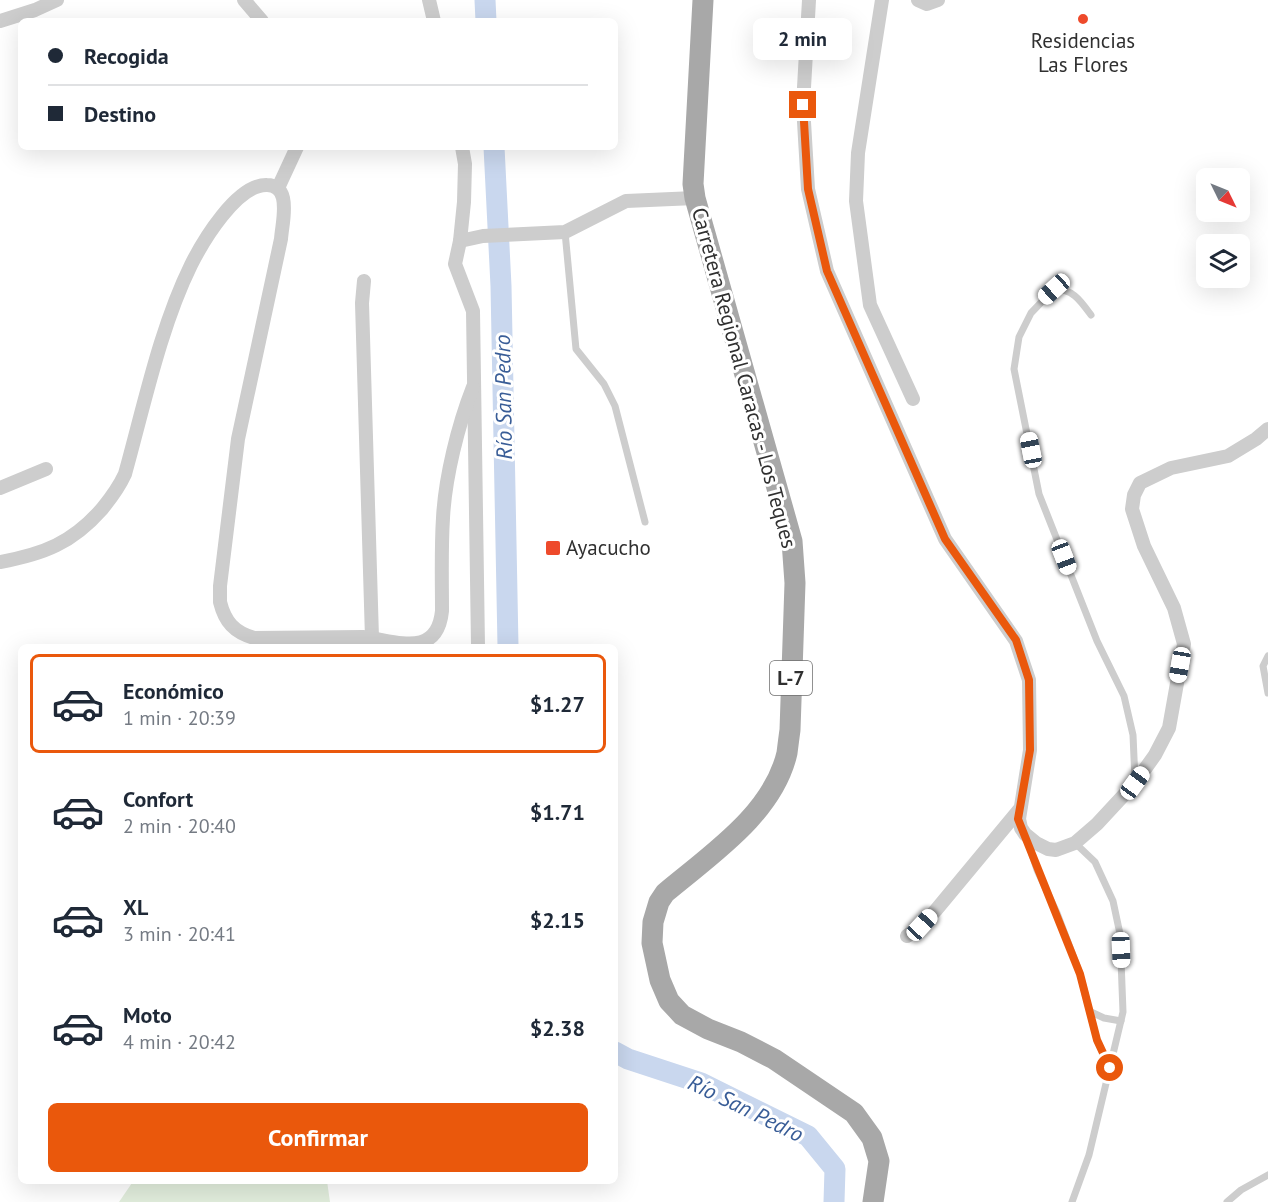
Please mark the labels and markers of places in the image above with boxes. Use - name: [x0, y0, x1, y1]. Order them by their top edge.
- marker: Residencias Las Flores: [1076, 12, 1090, 26]
- place label: Residencias Las Flores: [1031, 27, 1135, 78]
- place label: Ayacucho: [566, 534, 651, 561]
- marker: Ayacucho: [544, 539, 562, 557]

